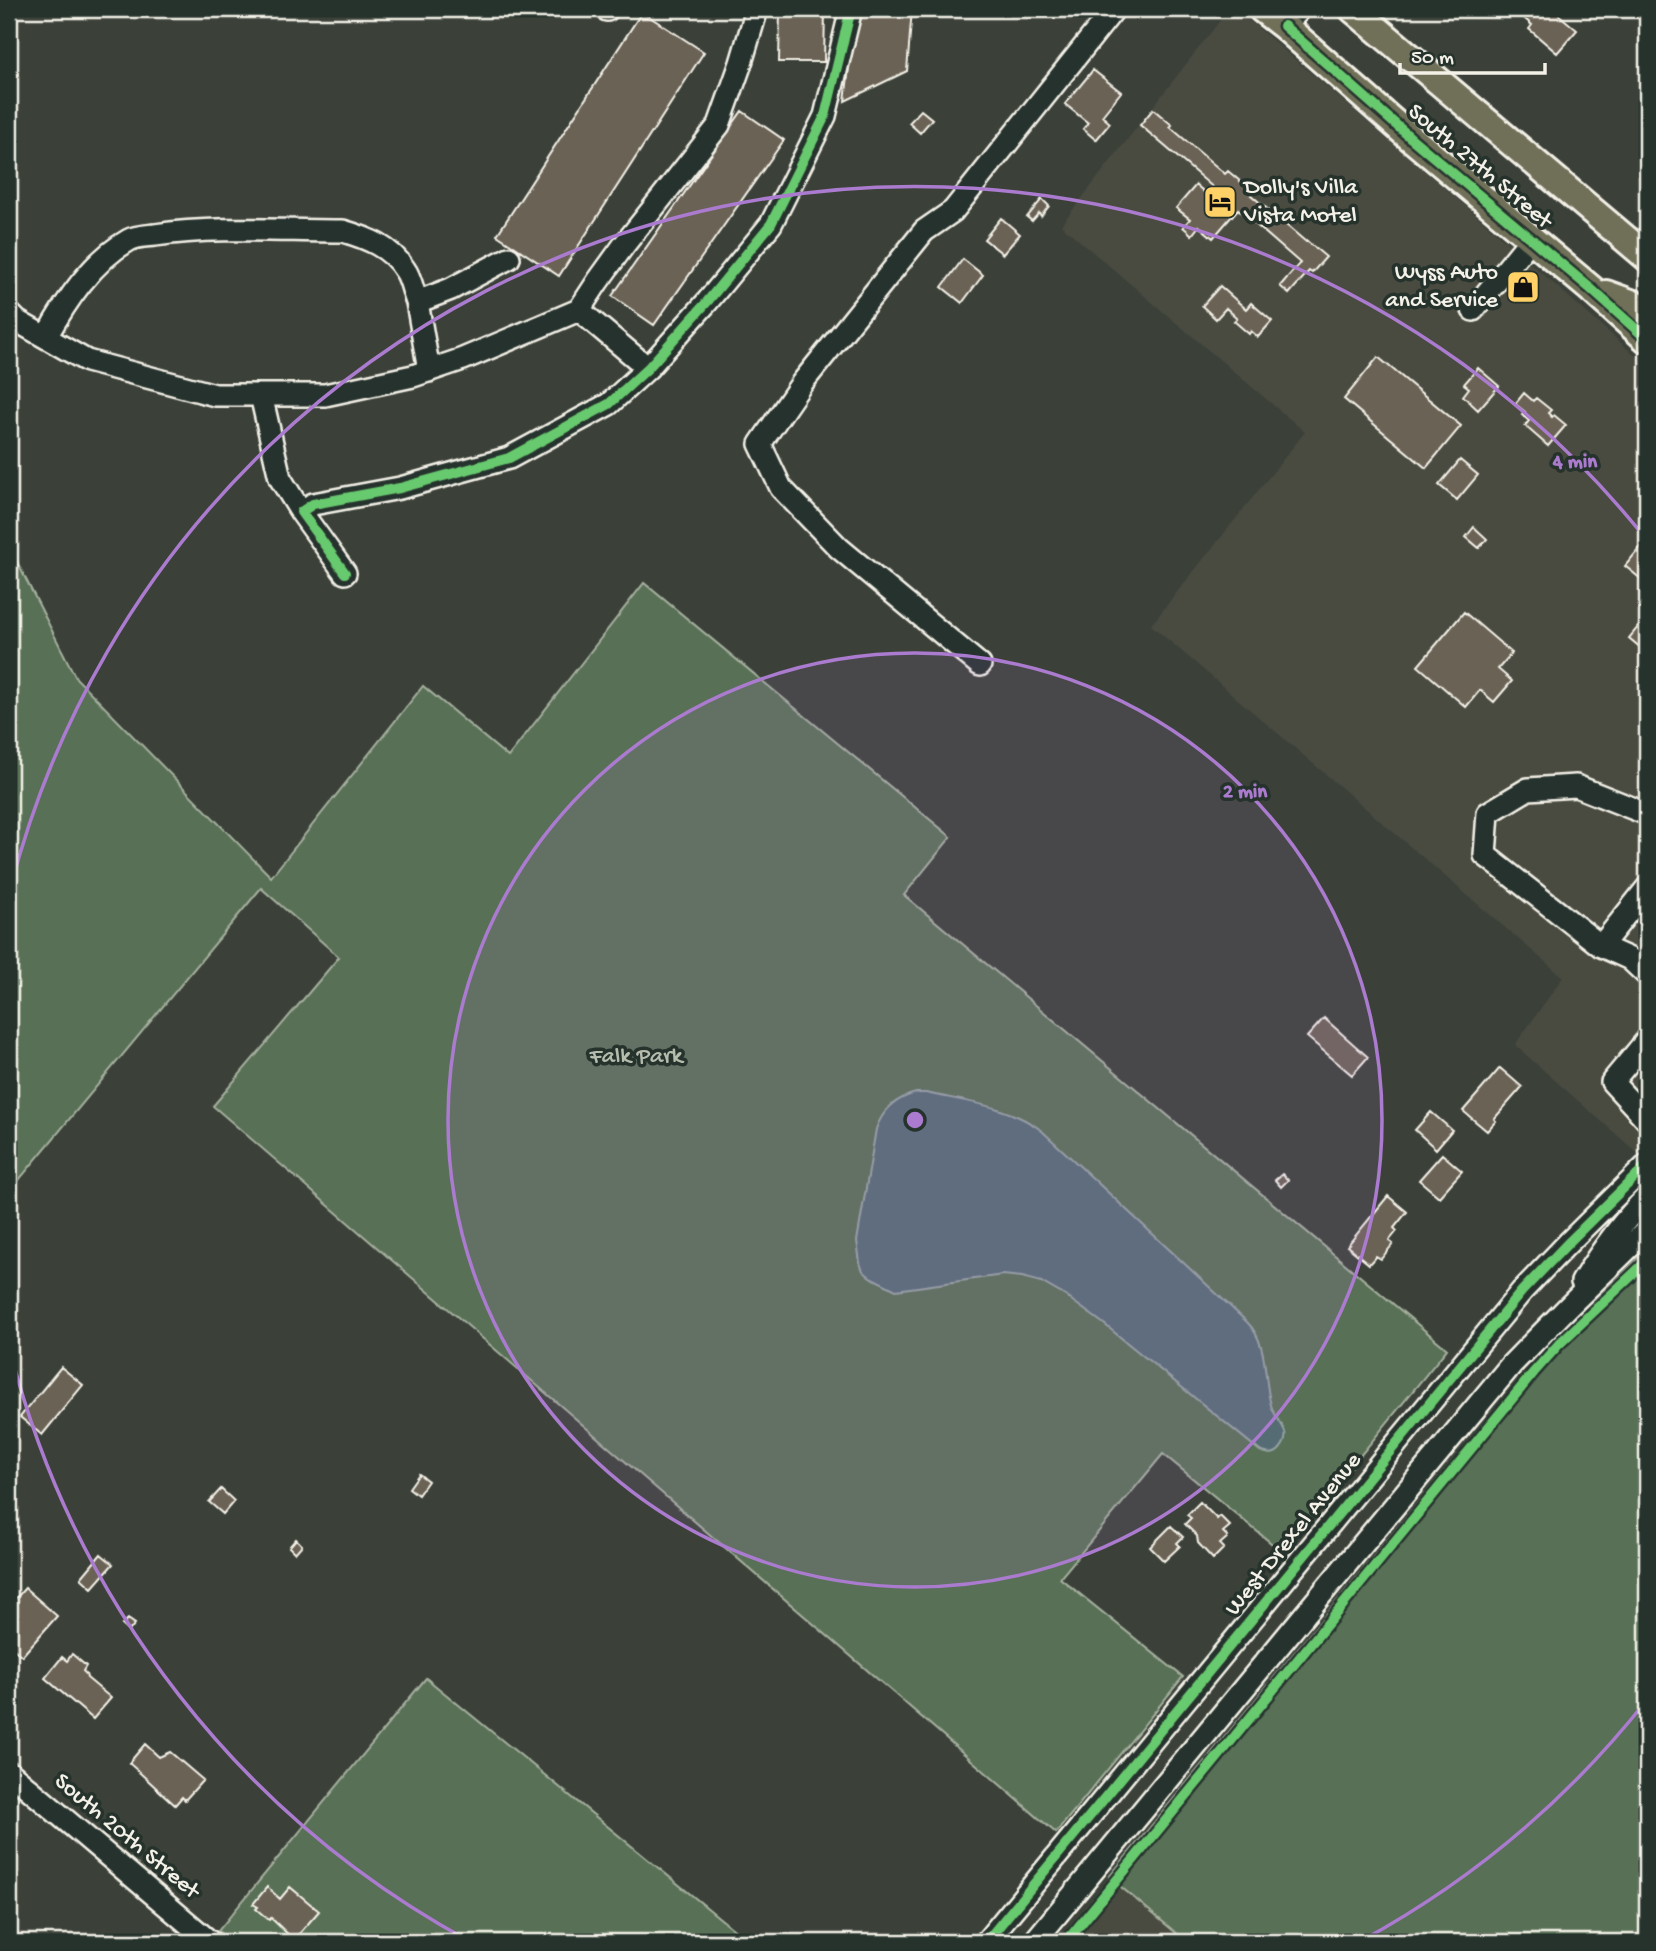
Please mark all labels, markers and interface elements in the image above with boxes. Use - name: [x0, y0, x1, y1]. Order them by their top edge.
- scale bar: [1400, 32, 1546, 76]
- text: 50 m: [1411, 47, 1454, 72]
- street label: South 27th Street: [1401, 98, 1559, 237]
- place label: Dolly's Villa Vista Motel: [1242, 174, 1358, 231]
- hotel icon: Dolly's Villa Vista Motel: [1201, 183, 1239, 221]
- place label: Wyss Auto and Service: [1385, 259, 1499, 316]
- shop icon: Wyss Auto and Service: [1504, 268, 1542, 306]
- text: 4 min: [1552, 451, 1598, 476]
- text: 2 min: [1223, 781, 1268, 806]
- park label: Falk Park: [588, 1043, 685, 1072]
- centre of rings: [903, 1108, 927, 1132]
- street label: West Drexel Avenue: [1219, 1447, 1369, 1623]
- street label: South 20th Street: [47, 1768, 206, 1908]

